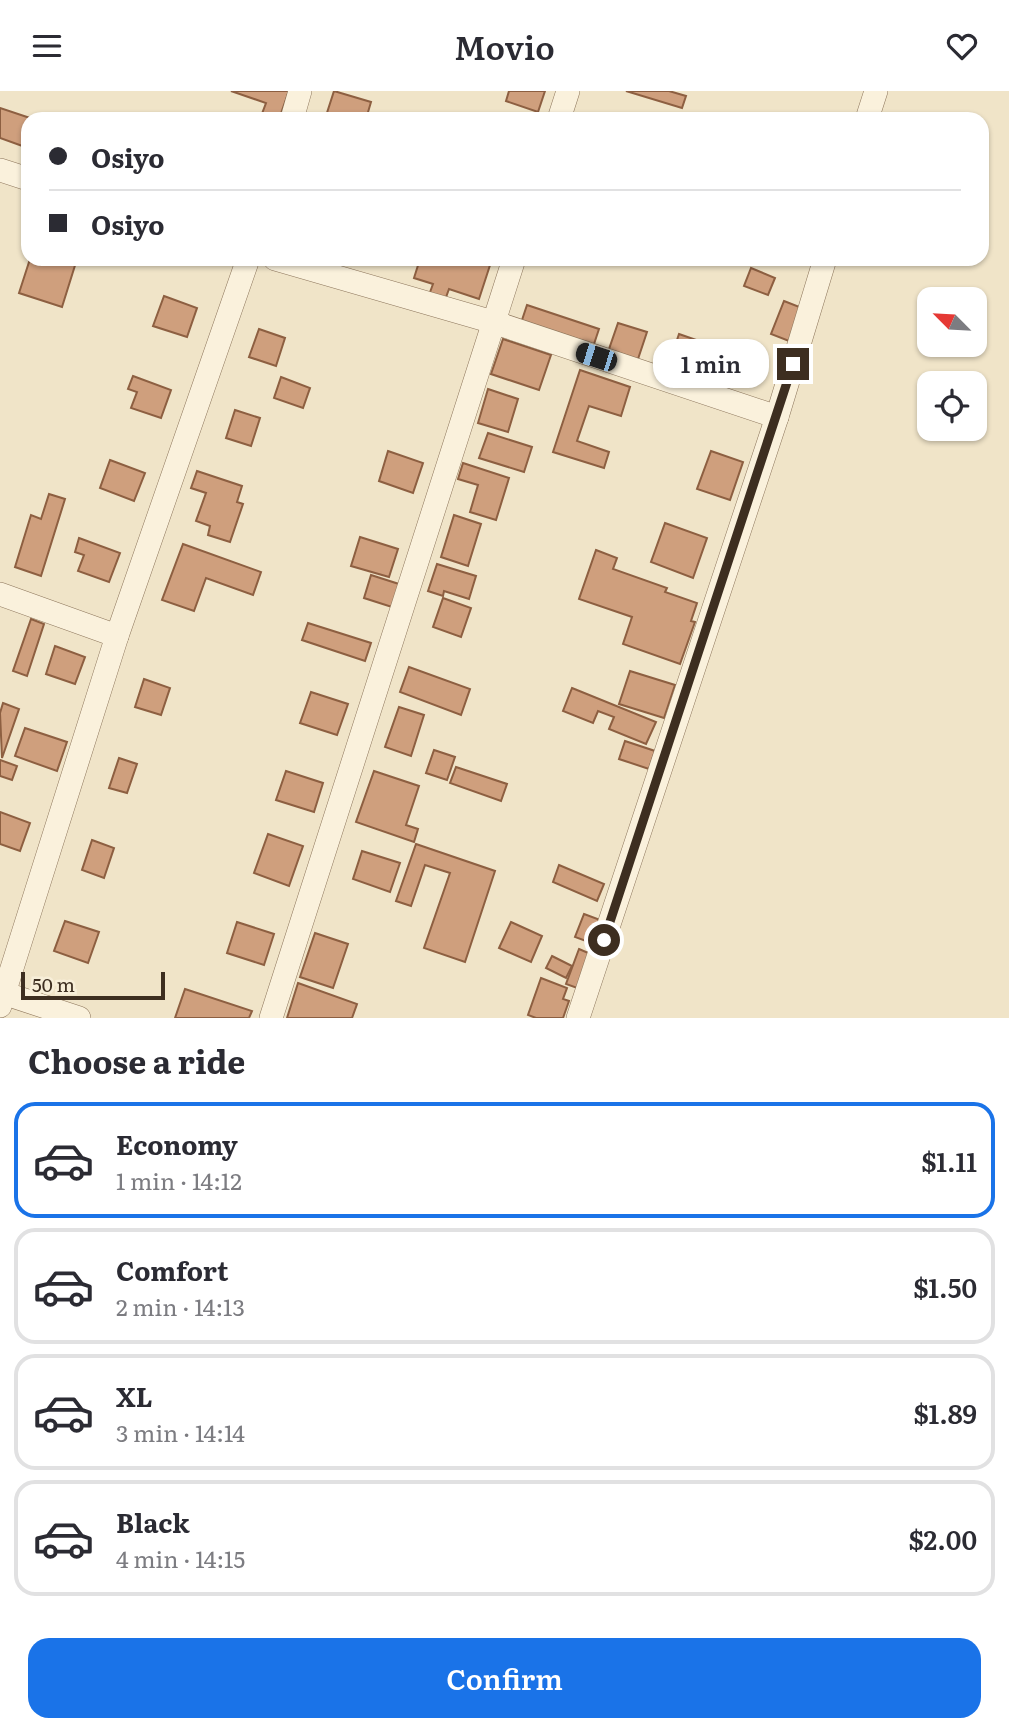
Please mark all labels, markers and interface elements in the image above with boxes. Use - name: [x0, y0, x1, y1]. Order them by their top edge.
- text: Movio: [454, 22, 555, 70]
- icon: menu: [28, 27, 66, 65]
- icon: heart: [943, 27, 981, 65]
- text: Osiyo: [91, 137, 164, 176]
- text: Osiyo: [91, 204, 164, 243]
- north arrow: [917, 287, 987, 357]
- map controls: [917, 287, 987, 441]
- callout: 1 min: [653, 339, 768, 389]
- car: [573, 341, 620, 373]
- text: 1 min: [681, 346, 741, 380]
- route end: [777, 348, 809, 380]
- button: locate: [917, 371, 987, 441]
- route start: [588, 924, 620, 956]
- scale bar: [21, 969, 164, 1001]
- text: 50 m: [32, 970, 75, 998]
- text: Choose a ride: [28, 1036, 245, 1084]
- text: Economy: [116, 1124, 238, 1163]
- icon: car: [32, 1129, 95, 1192]
- text: $1.11: [921, 1141, 977, 1180]
- text: 1 min · 14:12: [116, 1163, 242, 1197]
- text: Comfort: [116, 1250, 228, 1289]
- icon: car: [32, 1255, 95, 1318]
- text: $1.50: [913, 1267, 977, 1306]
- text: 2 min · 14:13: [116, 1289, 245, 1323]
- text: XL: [116, 1376, 153, 1415]
- icon: car: [32, 1381, 95, 1444]
- text: $1.89: [913, 1393, 977, 1432]
- text: 3 min · 14:14: [116, 1415, 245, 1449]
- text: Black: [116, 1502, 190, 1541]
- icon: car: [32, 1507, 95, 1570]
- text: $2.00: [908, 1519, 977, 1558]
- text: 4 min · 14:15: [116, 1541, 245, 1575]
- button: Confirm: [28, 1638, 981, 1718]

